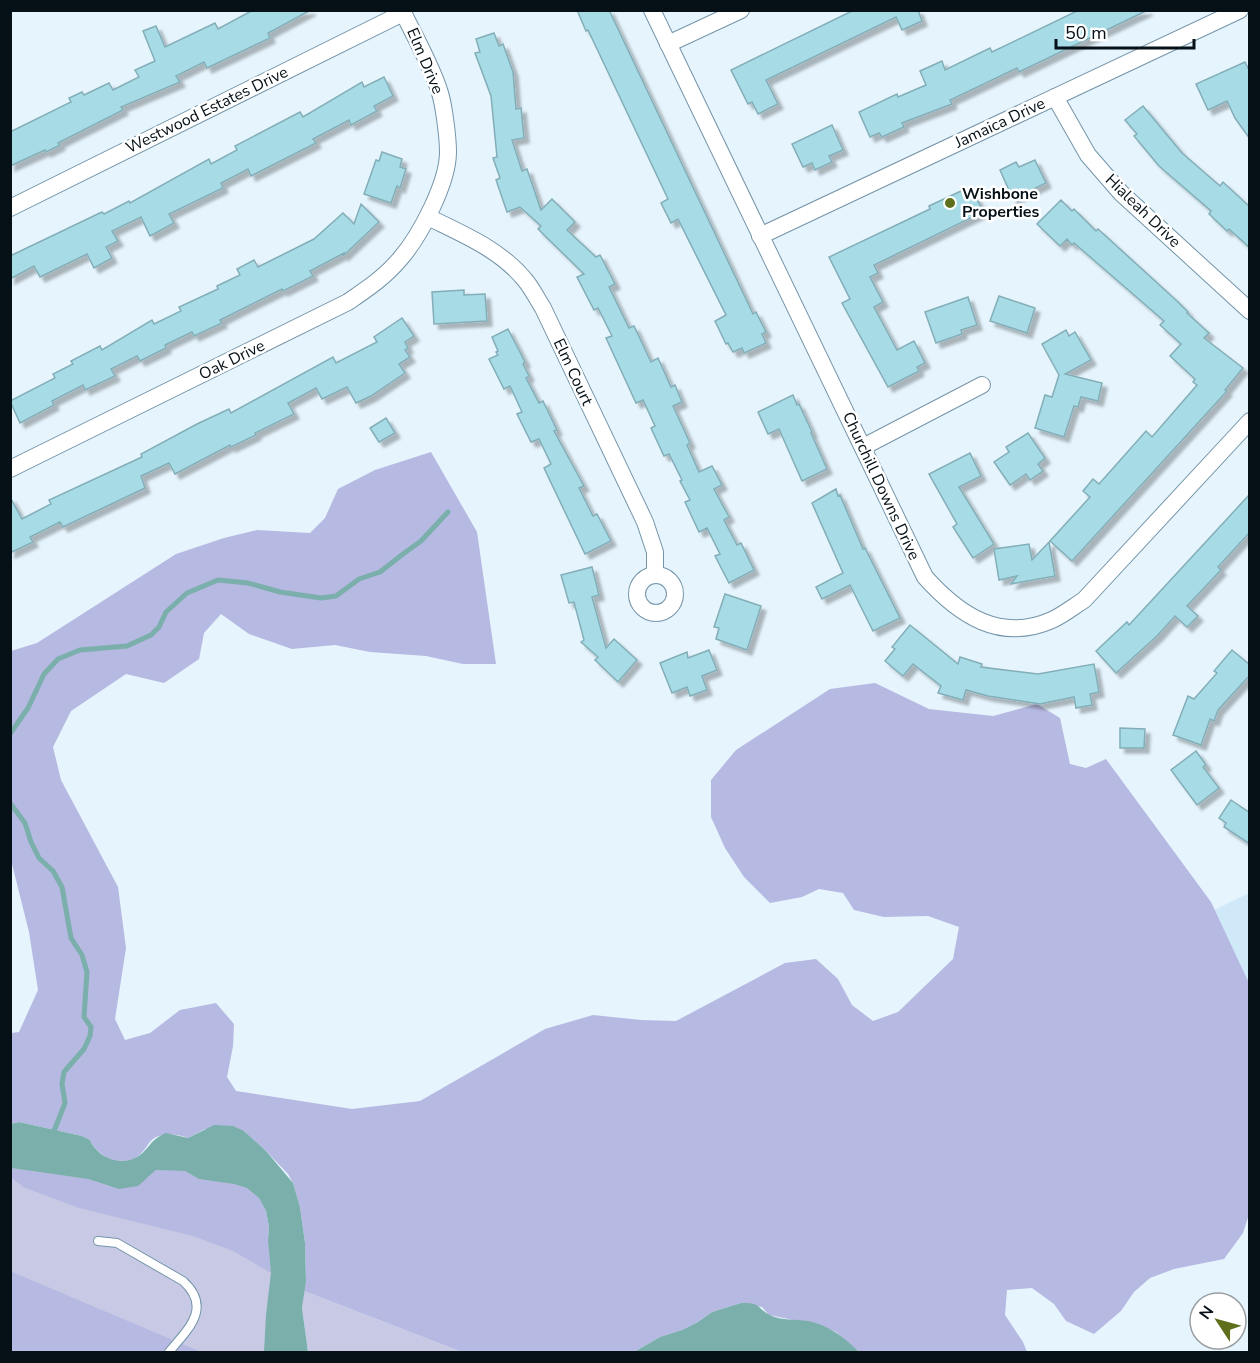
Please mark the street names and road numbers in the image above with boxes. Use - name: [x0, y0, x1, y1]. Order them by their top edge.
- street label: Elm Drive: [401, 25, 449, 97]
- street label: Westwood Estates Drive: [122, 61, 292, 159]
- street label: Jamaica Drive: [950, 92, 1049, 154]
- street label: Hialeah Drive: [1100, 169, 1186, 253]
- street label: Oak Drive: [195, 335, 269, 385]
- street label: Elm Court: [548, 335, 598, 410]
- street label: Churchill Downs Drive: [837, 408, 925, 564]

